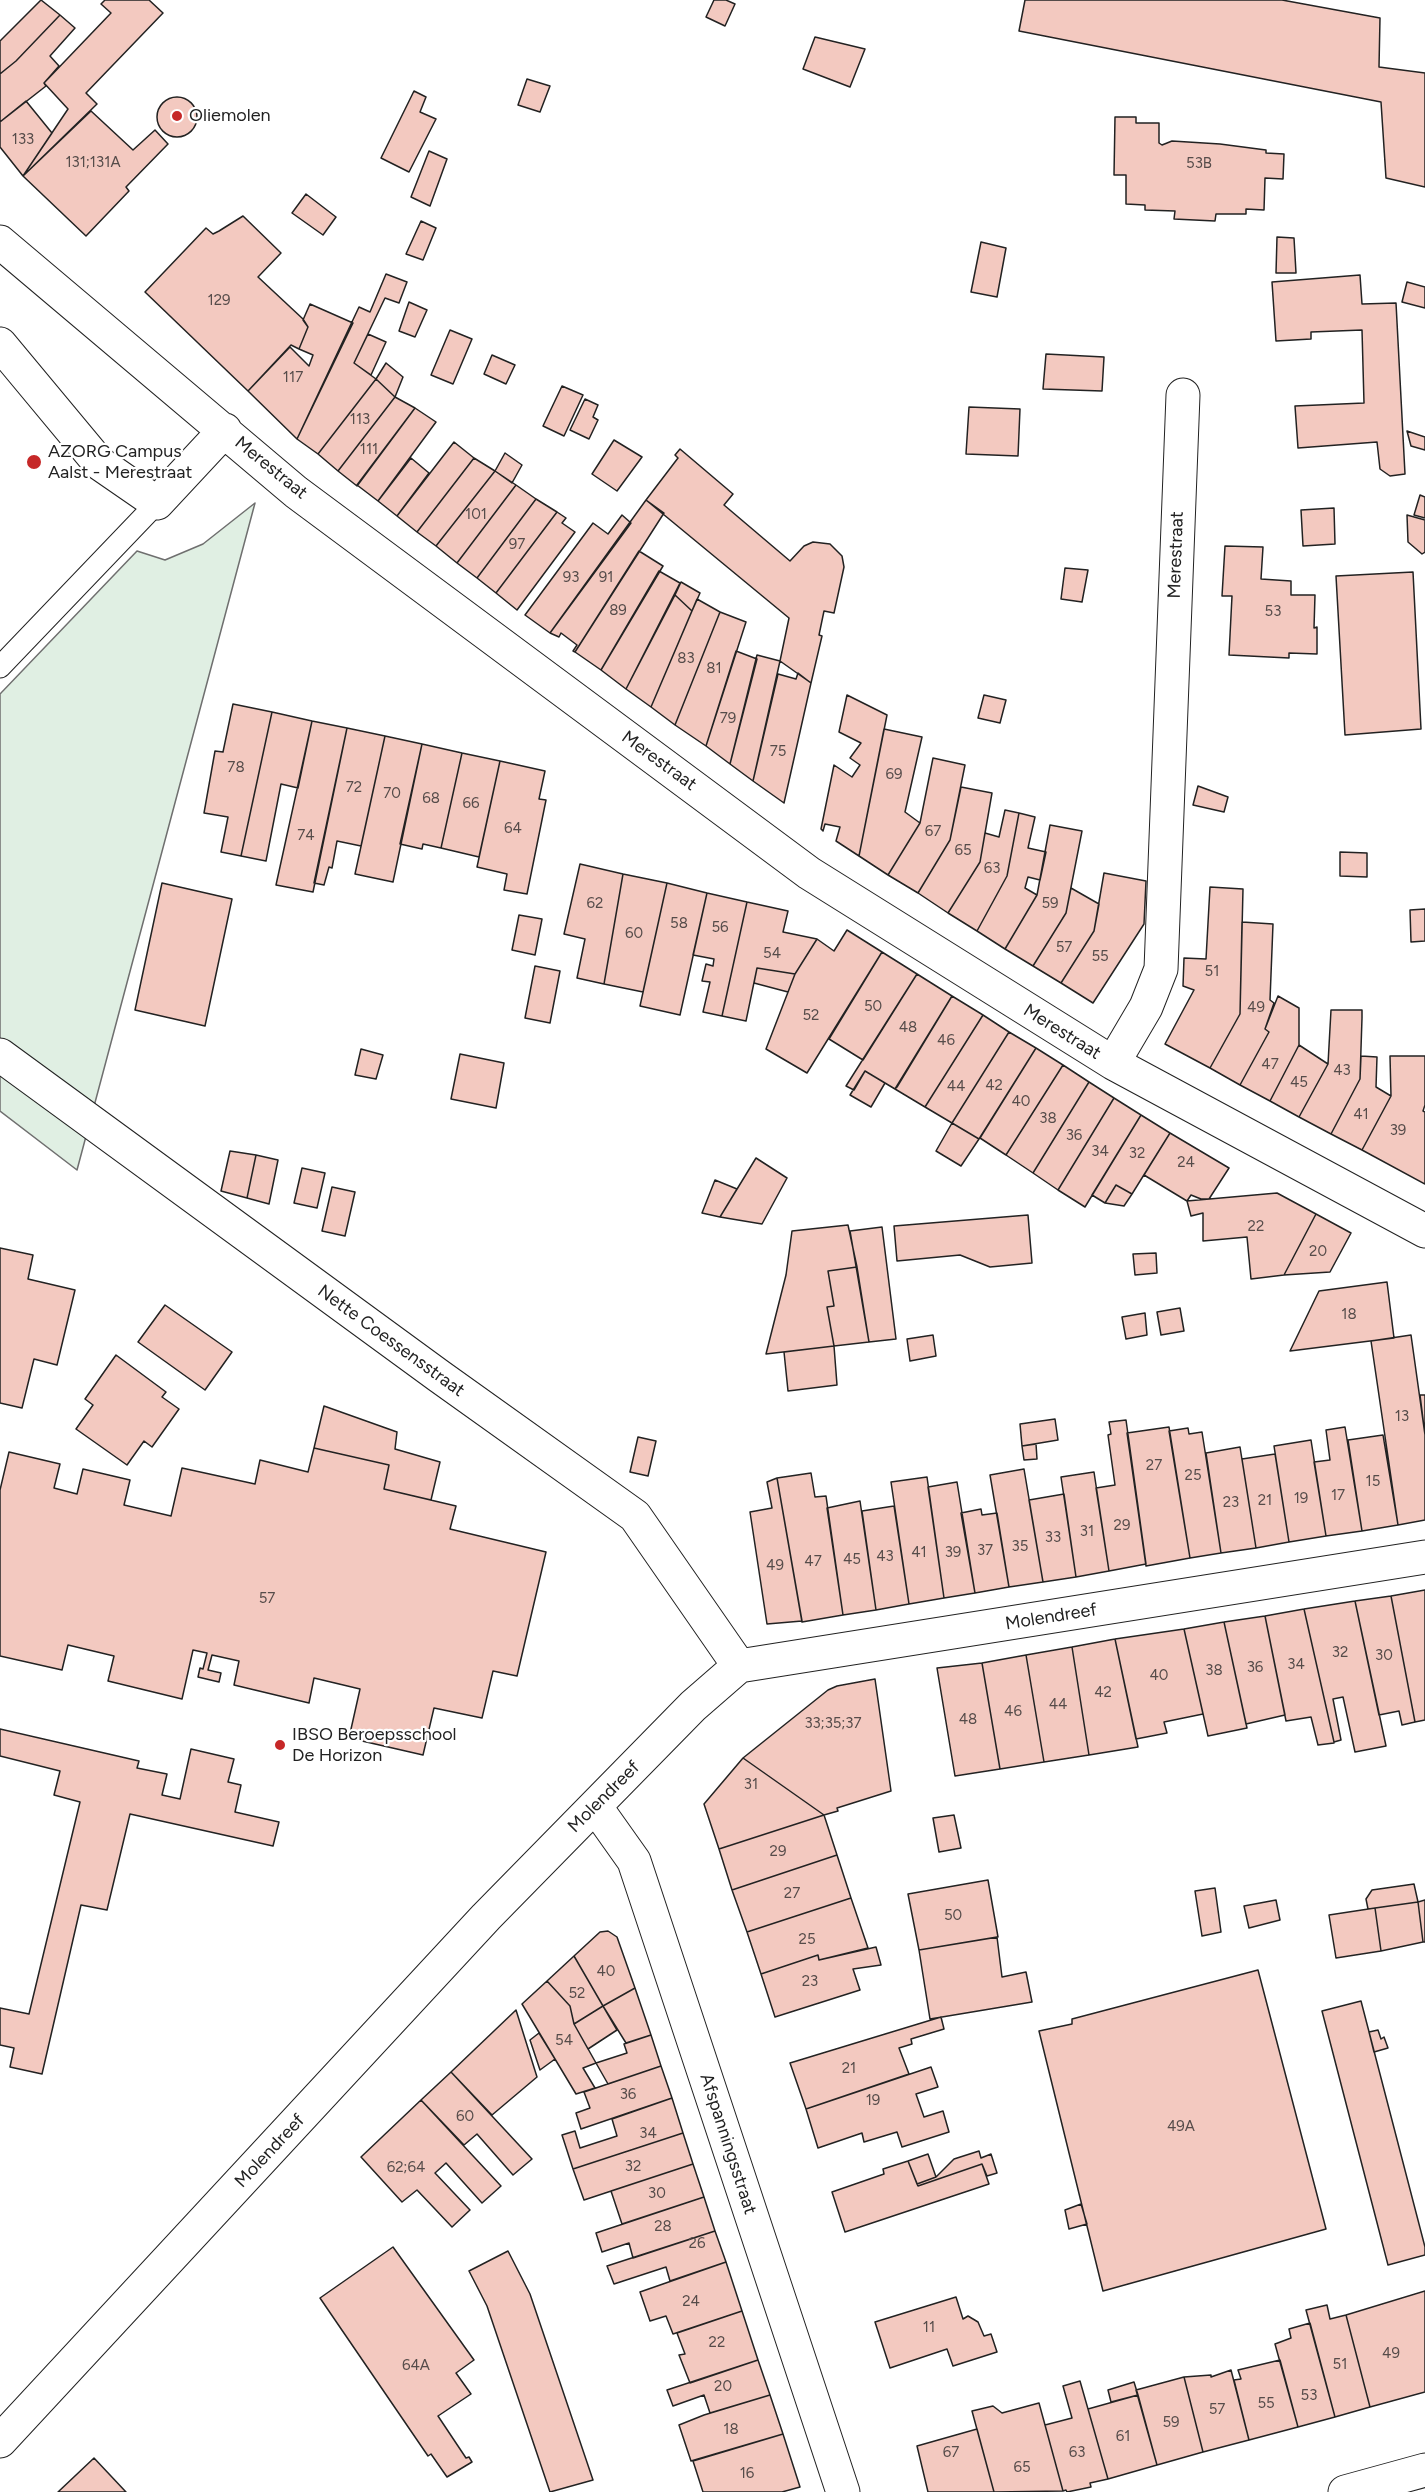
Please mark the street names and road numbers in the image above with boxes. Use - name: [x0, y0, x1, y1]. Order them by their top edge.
- street label: Merestraat: [230, 432, 312, 504]
- street label: Merestraat: [1164, 511, 1188, 599]
- street label: Merestraat: [617, 727, 701, 795]
- street label: Merestraat: [1019, 1000, 1105, 1064]
- street label: Nette Coessensstraat: [313, 1280, 469, 1402]
- street label: Molendreef: [1004, 1599, 1098, 1635]
- street label: Molendreef: [564, 1757, 644, 1837]
- street label: Afspanningsstraat: [695, 2071, 761, 2217]
- street label: Molendreef: [231, 2110, 309, 2192]

